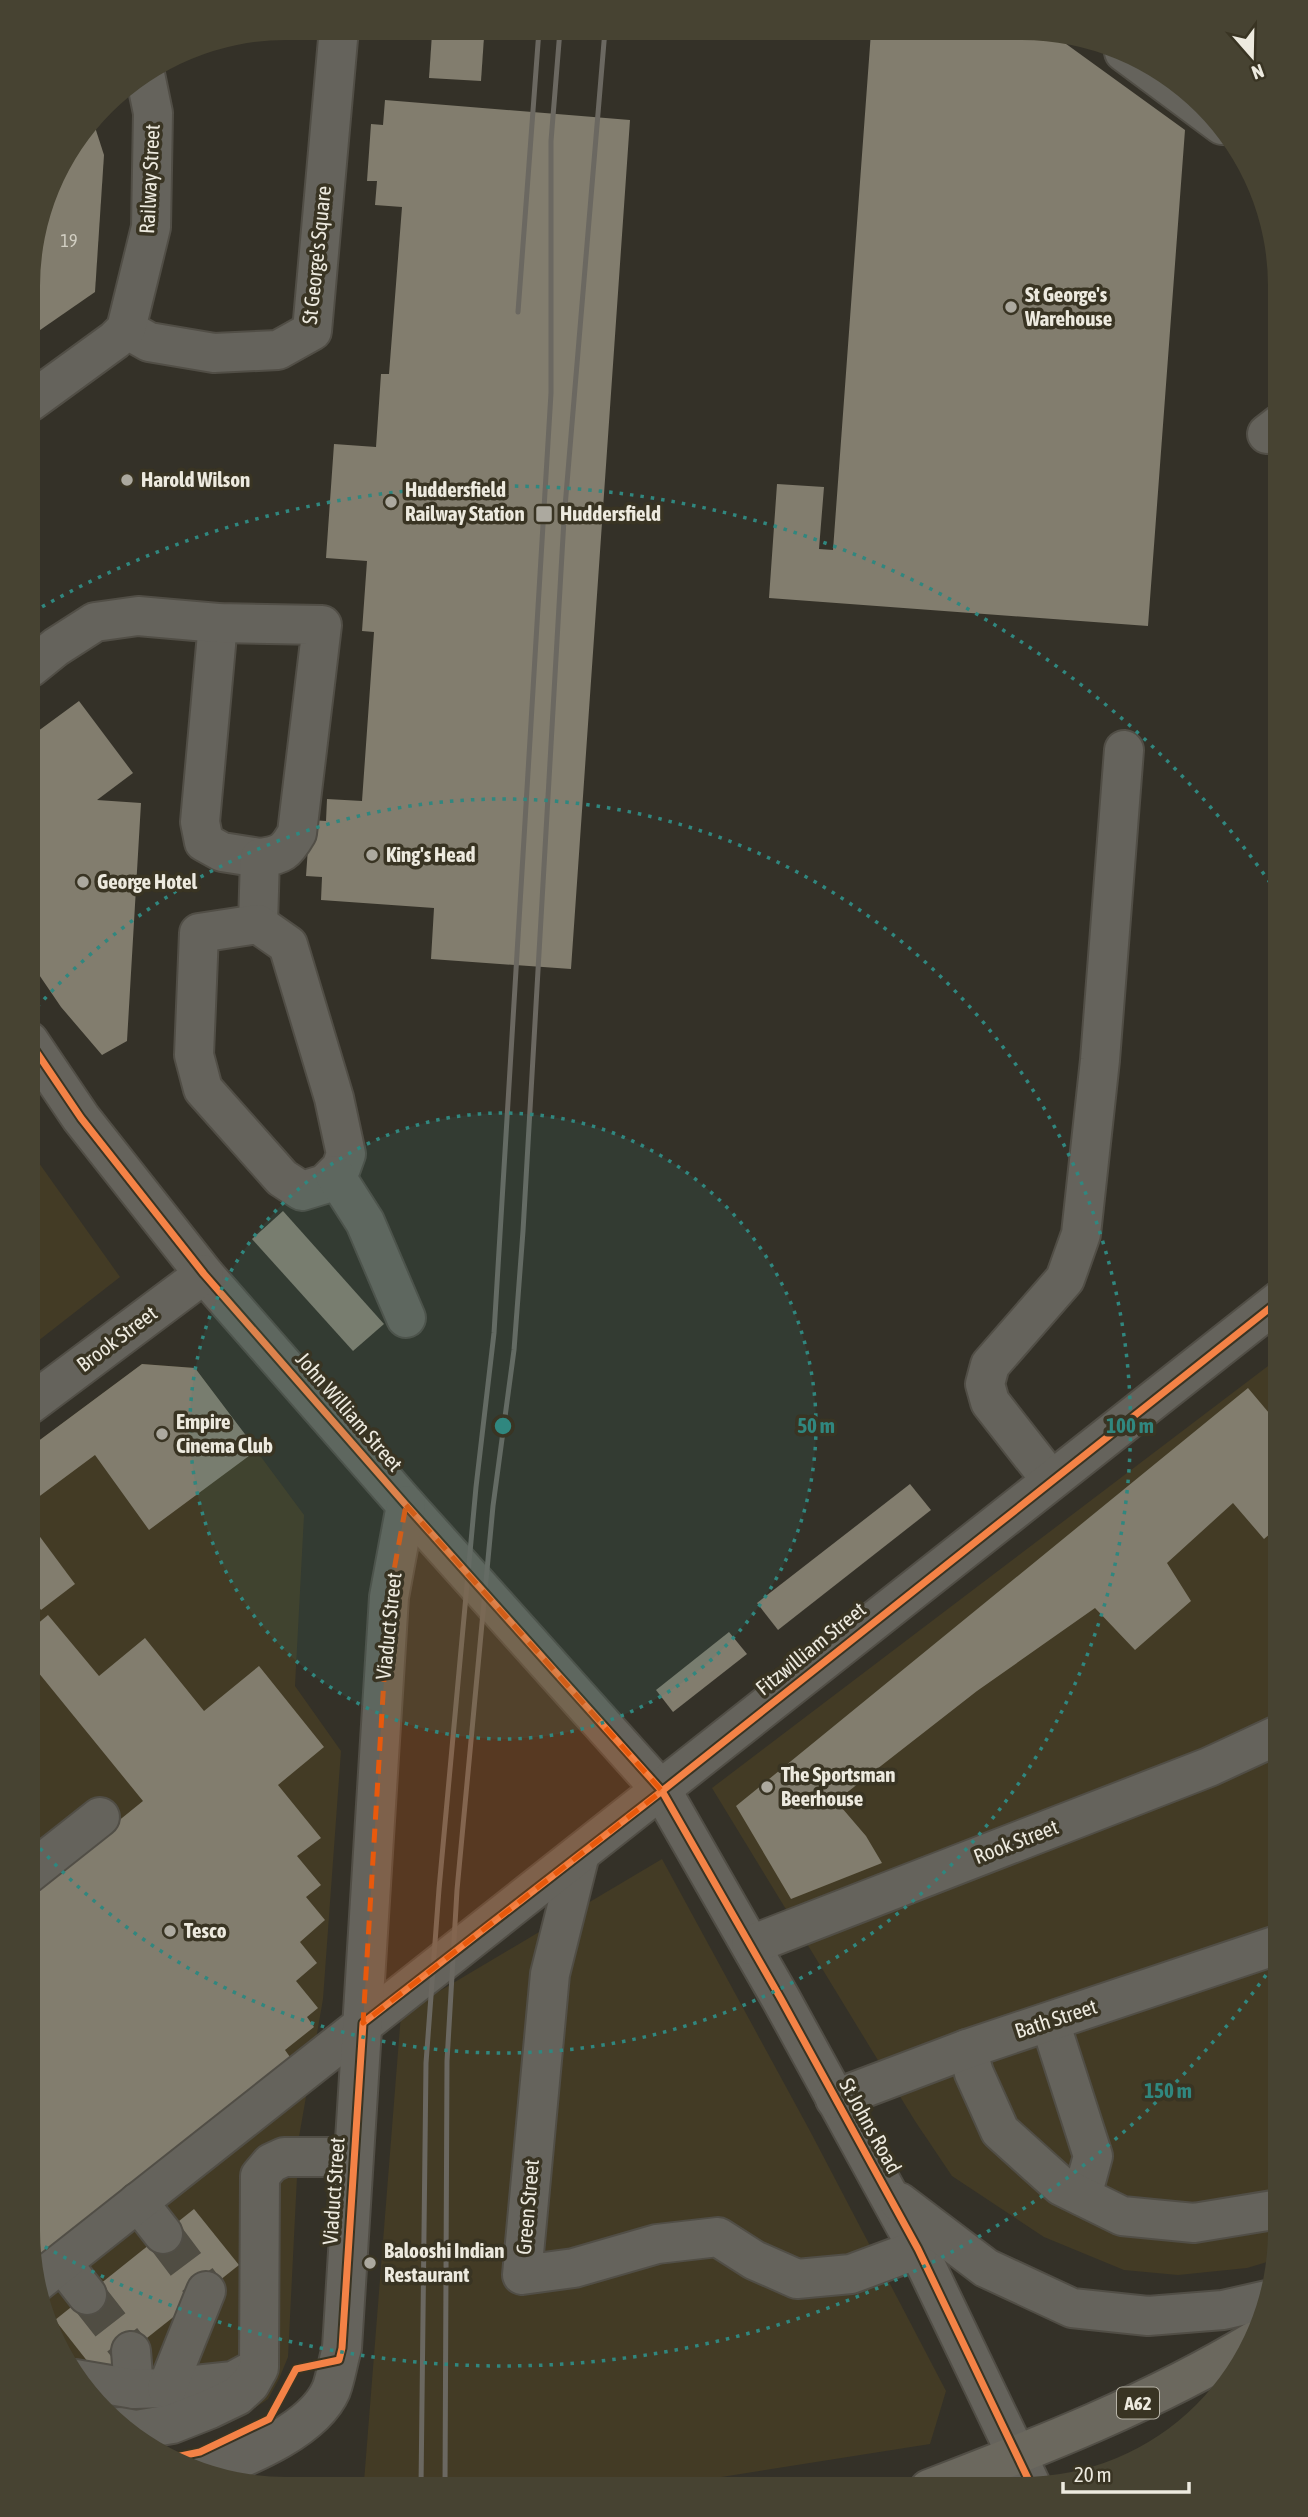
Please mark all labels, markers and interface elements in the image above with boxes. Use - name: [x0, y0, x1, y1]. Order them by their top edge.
- north arrow: [1217, 21, 1287, 91]
- text: N: [1249, 60, 1267, 84]
- street label: Railway Street: [134, 123, 164, 235]
- street label: St George's Square: [297, 184, 335, 325]
- house number: 19: [61, 230, 77, 251]
- place label: St George's Warehouse: [1024, 282, 1112, 330]
- marker: St George's Warehouse: [1003, 299, 1019, 315]
- place label: Harold Wilson: [141, 467, 250, 491]
- marker: Harold Wilson: [119, 472, 135, 488]
- place label: Huddersfield Railway Station: [405, 477, 525, 525]
- marker: Huddersfield Railway Station: [383, 494, 399, 510]
- place label: Huddersfield: [560, 501, 661, 525]
- marker: Huddersfield: [534, 504, 554, 524]
- place label: King's Head: [386, 842, 476, 866]
- marker: King's Head: [364, 847, 380, 863]
- place label: George Hotel: [97, 869, 197, 893]
- marker: George Hotel: [75, 874, 91, 890]
- street label: Brook Street: [72, 1300, 161, 1376]
- street label: John William Street: [292, 1347, 408, 1476]
- place label: Empire Cinema Club: [176, 1409, 273, 1457]
- text: 50 m: [797, 1413, 835, 1437]
- text: 100 m: [1106, 1413, 1154, 1437]
- centre of rings: [491, 1414, 515, 1438]
- marker: Empire Cinema Club: [154, 1426, 170, 1442]
- street label: Viaduct Street: [370, 1571, 406, 1681]
- street label: Fitzwilliam Street: [751, 1597, 870, 1700]
- place label: The Sportsman Beerhouse: [781, 1762, 896, 1810]
- marker: The Sportsman Beerhouse: [759, 1779, 775, 1795]
- street label: Rook Street: [970, 1814, 1061, 1868]
- place label: Tesco: [184, 1918, 227, 1942]
- marker: Tesco: [162, 1923, 178, 1939]
- street label: Bath Street: [1012, 1994, 1100, 2043]
- street label: St Johns Road: [835, 2074, 907, 2177]
- text: 150 m: [1144, 2078, 1192, 2102]
- street label: Viaduct Street: [317, 2136, 349, 2246]
- street label: Green Street: [511, 2158, 543, 2255]
- place label: Balooshi Indian Restaurant: [384, 2238, 504, 2286]
- marker: Balooshi Indian Restaurant: [362, 2255, 378, 2271]
- road number: A62: [1117, 2388, 1159, 2418]
- scale bar: [1063, 2450, 1189, 2494]
- text: 20 m: [1074, 2462, 1112, 2486]

